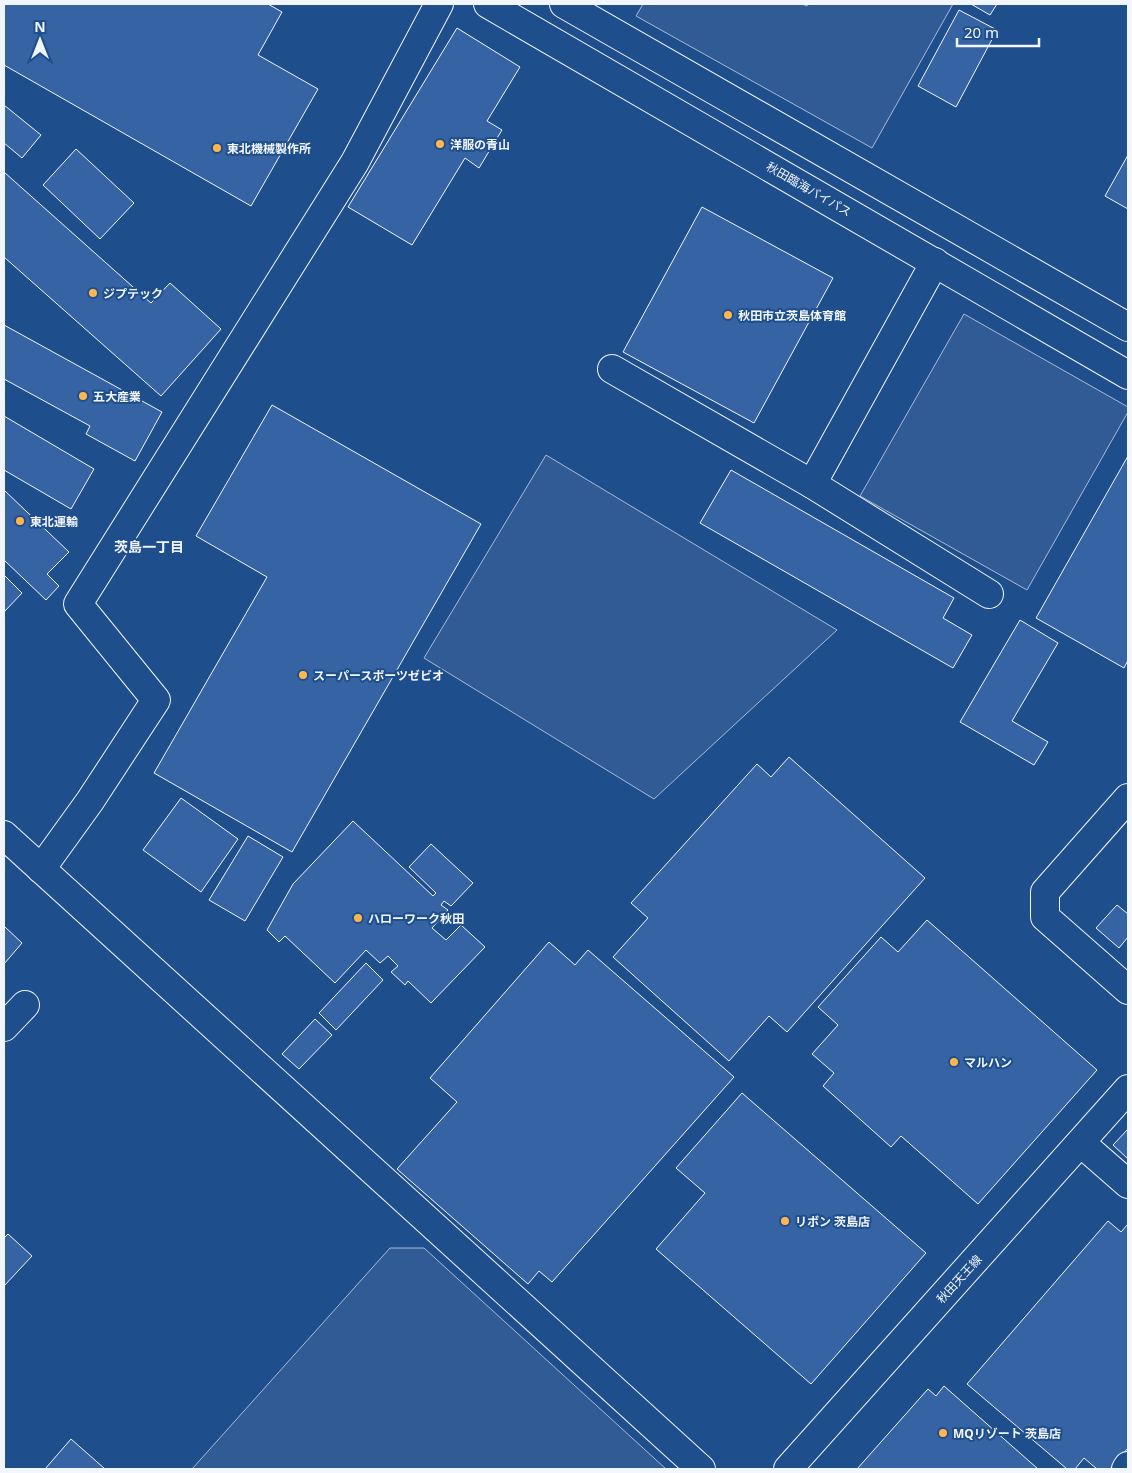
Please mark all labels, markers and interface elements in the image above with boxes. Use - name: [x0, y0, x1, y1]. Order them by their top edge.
- north arrow: [15, 15, 65, 65]
- scale bar: [957, 15, 1040, 47]
- text: N: [34, 17, 46, 36]
- text: 20 m: [964, 22, 999, 42]
- place label: 洋服の青山: [450, 136, 510, 153]
- marker: 洋服の青山: [434, 138, 446, 150]
- place label: 東北機械製作所: [227, 140, 311, 157]
- marker: 東北機械製作所: [211, 142, 223, 154]
- street label: 秋田臨海バイパス: [763, 158, 855, 220]
- place label: ジプテック: [103, 285, 163, 302]
- marker: ジプテック: [87, 287, 99, 299]
- place label: 秋田市立茨島体育館: [738, 307, 846, 324]
- marker: 秋田市立茨島体育館: [722, 309, 734, 321]
- place label: 五大産業: [93, 388, 141, 405]
- marker: 五大産業: [77, 390, 89, 402]
- place label: 東北運輸: [30, 513, 78, 530]
- marker: 東北運輸: [14, 515, 26, 527]
- district label: 茨島一丁目: [114, 537, 184, 556]
- place label: スーパースポーツゼビオ: [313, 667, 444, 684]
- marker: スーパースポーツゼビオ: [297, 669, 309, 681]
- place label: ハローワーク秋田: [368, 910, 464, 927]
- marker: ハローワーク秋田: [352, 912, 364, 924]
- place label: マルハン: [964, 1054, 1012, 1071]
- marker: マルハン: [948, 1056, 960, 1068]
- place label: リボン 茨島店: [795, 1213, 870, 1230]
- marker: リボン 茨島店: [779, 1215, 791, 1227]
- street label: 秋田天王線: [933, 1251, 985, 1307]
- place label: MQリゾート 茨島店: [953, 1425, 1061, 1442]
- marker: MQリゾート 茨島店: [937, 1427, 949, 1439]

